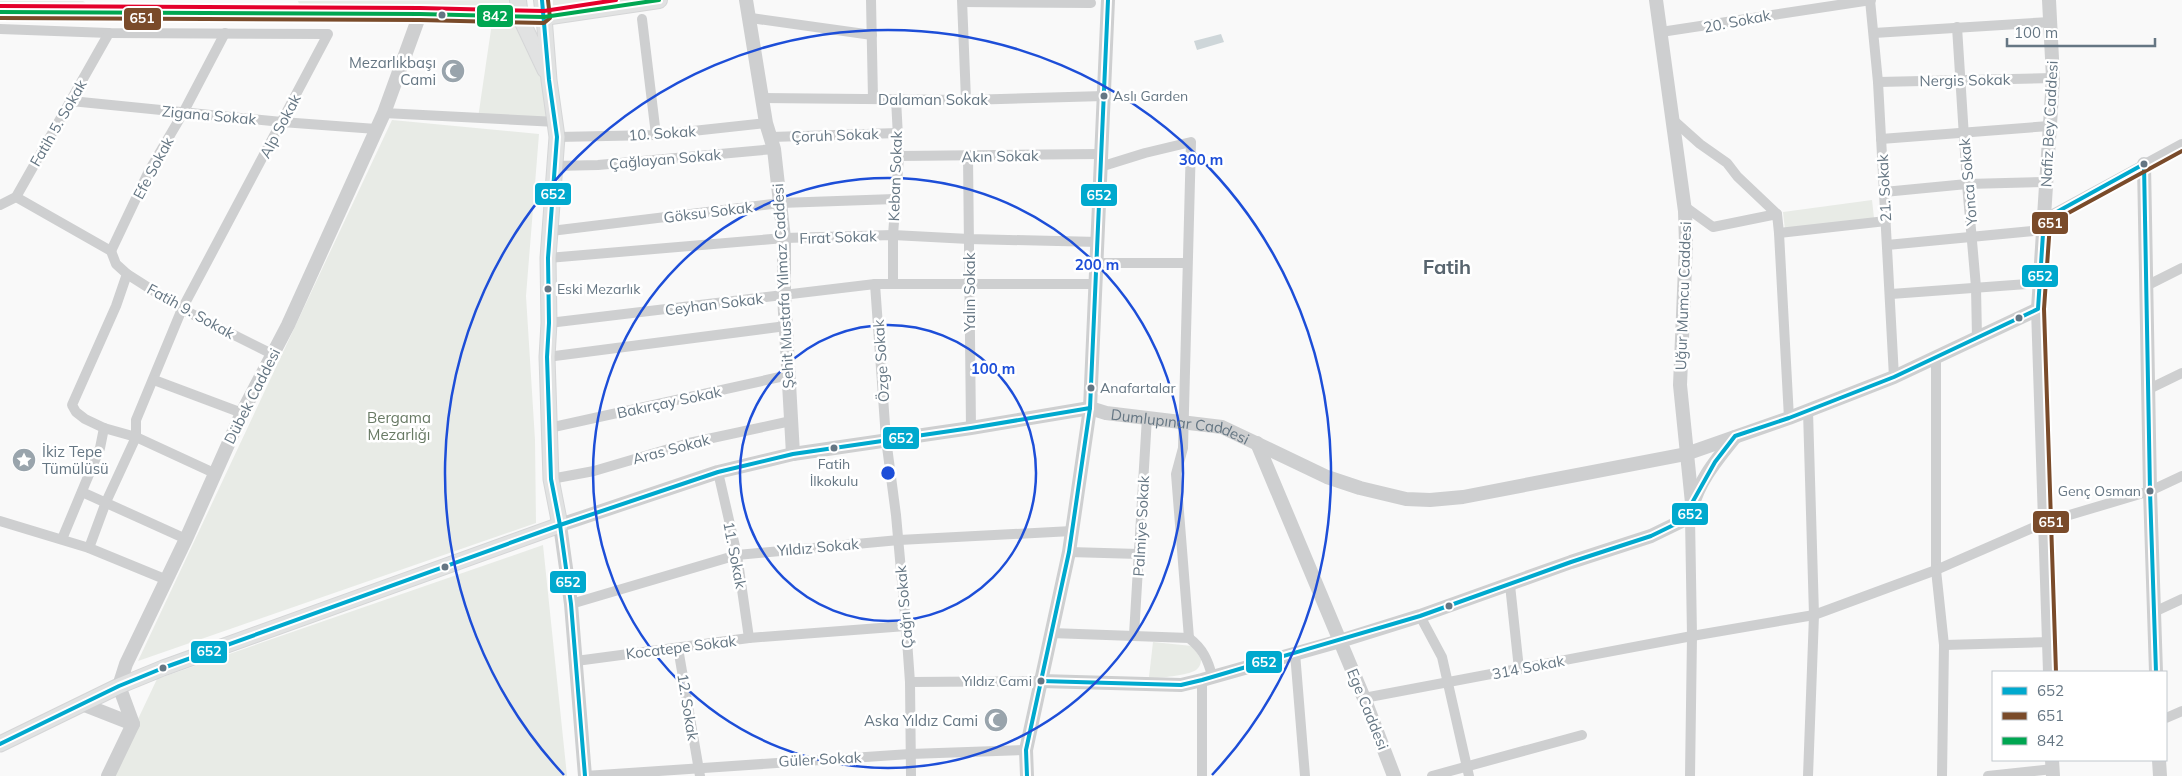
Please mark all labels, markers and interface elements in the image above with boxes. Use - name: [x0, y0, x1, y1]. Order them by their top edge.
- line badge: 842: [476, 4, 514, 28]
- street label: 20. Sokak: [1702, 5, 1772, 37]
- line badge: 651: [123, 7, 162, 31]
- text: 842: [482, 7, 508, 25]
- text: 651: [129, 9, 155, 27]
- unlabelled marker: [437, 10, 447, 20]
- scale bar: [2007, 15, 2154, 47]
- text: 100 m: [2014, 23, 2058, 42]
- place label: Mezarlıkbaşı Cami: [349, 53, 436, 89]
- mosque icon: Mezarlıkbaşı Cami: [440, 58, 466, 84]
- street label: Nafiz Bey Caddesi: [2036, 60, 2062, 188]
- street label: Nergis Sokak: [1919, 70, 2011, 90]
- street label: Fatih 5. Sokak: [25, 76, 91, 170]
- place label: Aslı Garden: [1113, 87, 1188, 105]
- street label: Alp Sokak: [255, 90, 305, 161]
- street label: Dalaman Sokak: [878, 90, 988, 109]
- marker: Aslı Garden: [1099, 91, 1109, 101]
- street label: Zigana Sokak: [161, 101, 257, 129]
- street label: 10. Sokak: [628, 121, 697, 145]
- street label: Çoruh Sokak: [791, 124, 879, 146]
- street label: Keban Sokak: [884, 130, 906, 222]
- street label: Efe Sokak: [129, 133, 177, 202]
- street label: Yonca Sokak: [1955, 137, 1981, 228]
- street label: Çağlayan Sokak: [608, 145, 722, 173]
- street label: Akın Sokak: [961, 146, 1039, 166]
- text: 300 m: [1179, 150, 1223, 169]
- street label: 21. Sokak: [1873, 153, 1895, 222]
- unlabelled marker: [2139, 159, 2149, 169]
- line badge: 652: [534, 182, 572, 206]
- street label: Şehit Mustafa Yılmaz Caddesi: [768, 183, 798, 389]
- line badge: 652: [1080, 183, 1118, 207]
- text: 652: [540, 185, 566, 203]
- text: 652: [1086, 186, 1112, 204]
- street label: Göksu Sokak: [662, 197, 754, 227]
- line badge: 651: [2031, 211, 2069, 235]
- text: 651: [2037, 214, 2063, 232]
- street label: Uğur Mumcu Caddesi: [1671, 221, 1695, 371]
- street label: Fırat Sokak: [799, 226, 877, 248]
- street label: Yalın Sokak: [960, 252, 979, 333]
- district label: Fatih: [1423, 254, 1471, 279]
- text: 200 m: [1075, 255, 1119, 274]
- line badge: 652: [2021, 264, 2059, 288]
- text: 652: [2027, 267, 2053, 285]
- street label: Fatih 9. Sokak: [144, 279, 238, 343]
- place label: Eski Mezarlık: [557, 280, 641, 298]
- marker: Eski Mezarlık: [543, 284, 553, 294]
- street label: Ceyhan Sokak: [664, 289, 764, 319]
- unlabelled marker: [2014, 313, 2024, 323]
- street label: Özge Sokak: [869, 319, 893, 403]
- street label: Dübek Caddesi: [220, 345, 284, 447]
- text: 100 m: [971, 359, 1015, 378]
- place label: Anafartalar: [1100, 379, 1176, 397]
- street label: Bakırçay Sokak: [615, 382, 723, 422]
- marker: Anafartalar: [1086, 383, 1096, 393]
- street label: Dumlupınar Caddesi: [1110, 404, 1253, 448]
- park label: Bergama Mezarlığı: [367, 408, 431, 444]
- line badge: 652: [882, 426, 920, 450]
- text: 652: [888, 429, 914, 447]
- street label: Aras Sokak: [630, 430, 712, 468]
- place label: İkiz Tepe Tümülüsü: [42, 442, 109, 478]
- marker: Fatih İlkokulu: [829, 443, 839, 453]
- place icon: İkiz Tepe Tümülüsü: [11, 447, 37, 473]
- place label: Fatih İlkokulu: [810, 455, 858, 490]
- centre of rings: [879, 464, 897, 482]
- street label: Palmiye Sokak: [1129, 475, 1153, 577]
- place label: Genç Osman: [2058, 482, 2141, 500]
- marker: Genç Osman: [2145, 486, 2155, 496]
- line badge: 652: [1671, 502, 1709, 526]
- text: 652: [1677, 505, 1703, 523]
- line badge: 651: [2032, 510, 2070, 534]
- text: 651: [2038, 513, 2064, 531]
- street label: 11. Sokak: [719, 520, 751, 590]
- street label: Yıldız Sokak: [776, 534, 860, 560]
- unlabelled marker: [440, 562, 450, 572]
- street label: Çağrı Sokak: [891, 564, 917, 649]
- line badge: 652: [549, 570, 587, 594]
- text: 652: [555, 573, 581, 591]
- unlabelled marker: [1444, 601, 1454, 611]
- street label: Kocatepe Sokak: [625, 631, 737, 663]
- line badge: 652: [190, 640, 228, 664]
- text: 652: [196, 642, 222, 660]
- line badge: 652: [1245, 650, 1283, 674]
- street label: 314 Sokak: [1490, 651, 1566, 683]
- text: 652: [1251, 653, 1277, 671]
- unlabelled marker: [158, 663, 168, 673]
- street label: Ege Caddesi: [1343, 666, 1393, 752]
- legend: [1992, 671, 2167, 761]
- street label: 12. Sokak: [673, 672, 703, 742]
- place label: Yıldız Cami: [961, 672, 1032, 690]
- marker: Yıldız Cami: [1036, 676, 1046, 686]
- text: 652: [2037, 681, 2064, 700]
- text: 651: [2037, 706, 2064, 725]
- mosque icon: Aska Yıldız Cami: [983, 707, 1009, 733]
- place label: Aska Yıldız Cami: [864, 711, 978, 730]
- text: 842: [2037, 731, 2064, 750]
- street label: Güler Sokak: [778, 747, 862, 771]

